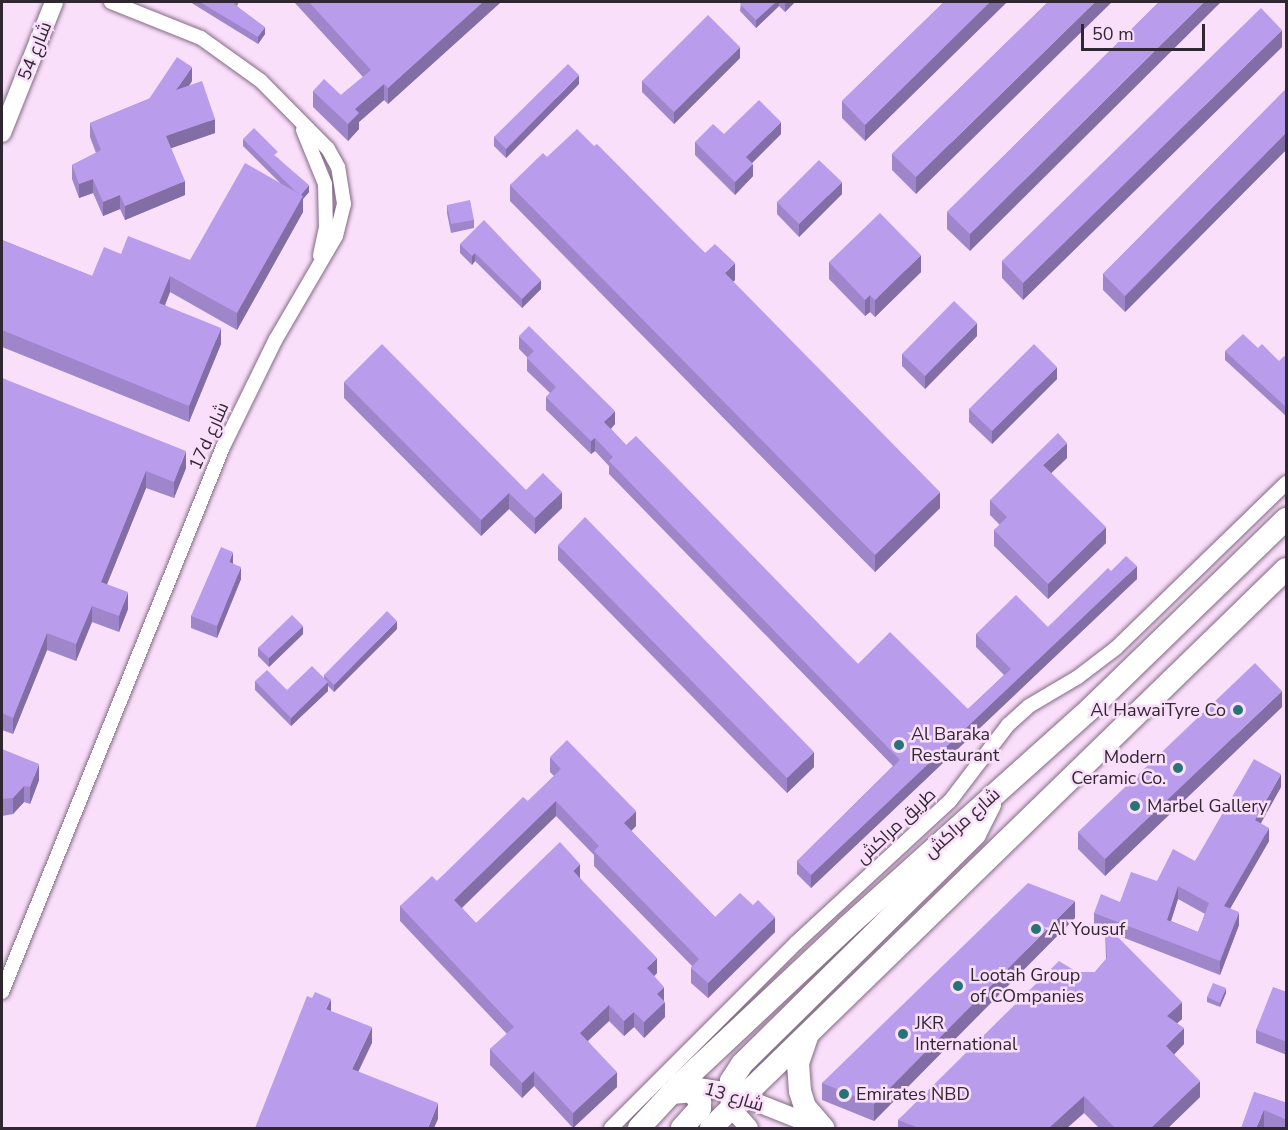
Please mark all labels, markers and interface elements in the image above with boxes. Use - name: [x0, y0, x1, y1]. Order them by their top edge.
- scale bar: [1084, 12, 1208, 50]
- street label: شارع 54: [14, 19, 56, 83]
- text: 50 m: [1092, 22, 1134, 46]
- street label: 17d شارع: [185, 399, 233, 473]
- place label: Al HawaiTyre Co: [1090, 699, 1226, 721]
- marker: Al HawaiTyre Co: [1231, 703, 1245, 717]
- place label: Al Baraka Restaurant: [911, 724, 999, 766]
- marker: Al Baraka Restaurant: [892, 738, 906, 752]
- place label: Modern Ceramic Co.: [1071, 747, 1166, 789]
- marker: Modern Ceramic Co.: [1171, 761, 1185, 775]
- street label: شارع مراكش: [919, 783, 1005, 863]
- street label: طريق مراكش: [852, 784, 940, 868]
- place label: Marbel Gallery: [1147, 795, 1267, 817]
- marker: Marbel Gallery: [1128, 799, 1142, 813]
- place label: Al Yousuf: [1048, 918, 1125, 940]
- marker: Al Yousuf: [1029, 922, 1043, 936]
- place label: Lootah Group of COmpanies: [970, 965, 1084, 1008]
- marker: Lootah Group of COmpanies: [951, 979, 965, 993]
- place label: JKR International: [915, 1013, 1017, 1056]
- marker: JKR International: [896, 1027, 910, 1041]
- street label: شارع 13: [702, 1078, 766, 1116]
- place label: Emirates NBD: [856, 1083, 970, 1105]
- marker: Emirates NBD: [837, 1087, 851, 1101]

